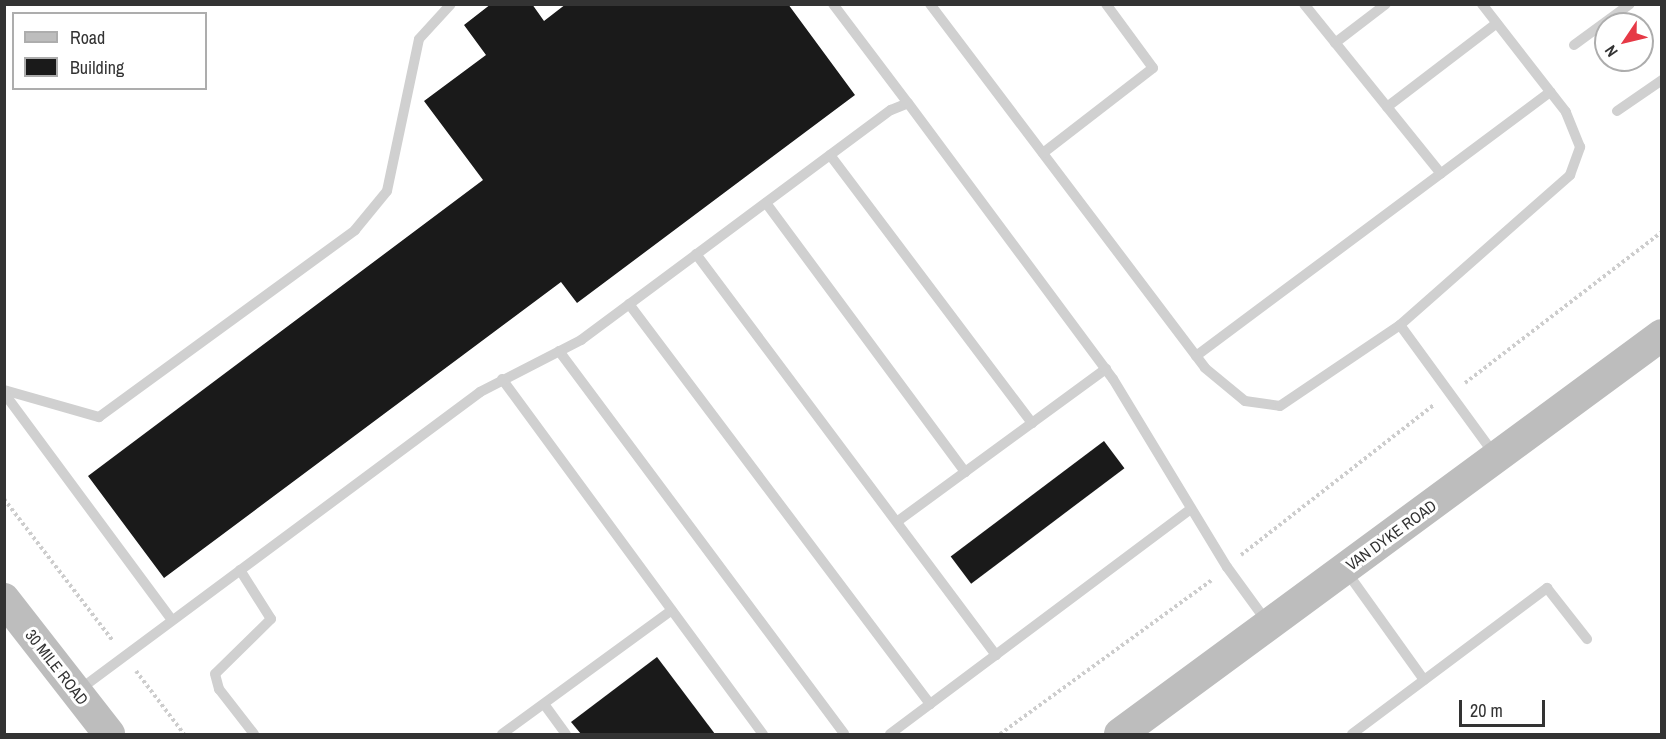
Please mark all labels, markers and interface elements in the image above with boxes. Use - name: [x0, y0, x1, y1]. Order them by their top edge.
- legend: [12, 12, 207, 90]
- north arrow: [1594, 12, 1654, 72]
- text: Road: [70, 25, 105, 50]
- text: N: [1599, 41, 1623, 61]
- text: Building: [70, 55, 124, 80]
- street label: VAN DYKE ROAD: [1342, 496, 1440, 574]
- street label: 30 MILE ROAD: [22, 625, 92, 709]
- scale bar: [1462, 688, 1548, 726]
- text: 20 m: [1470, 698, 1503, 723]

